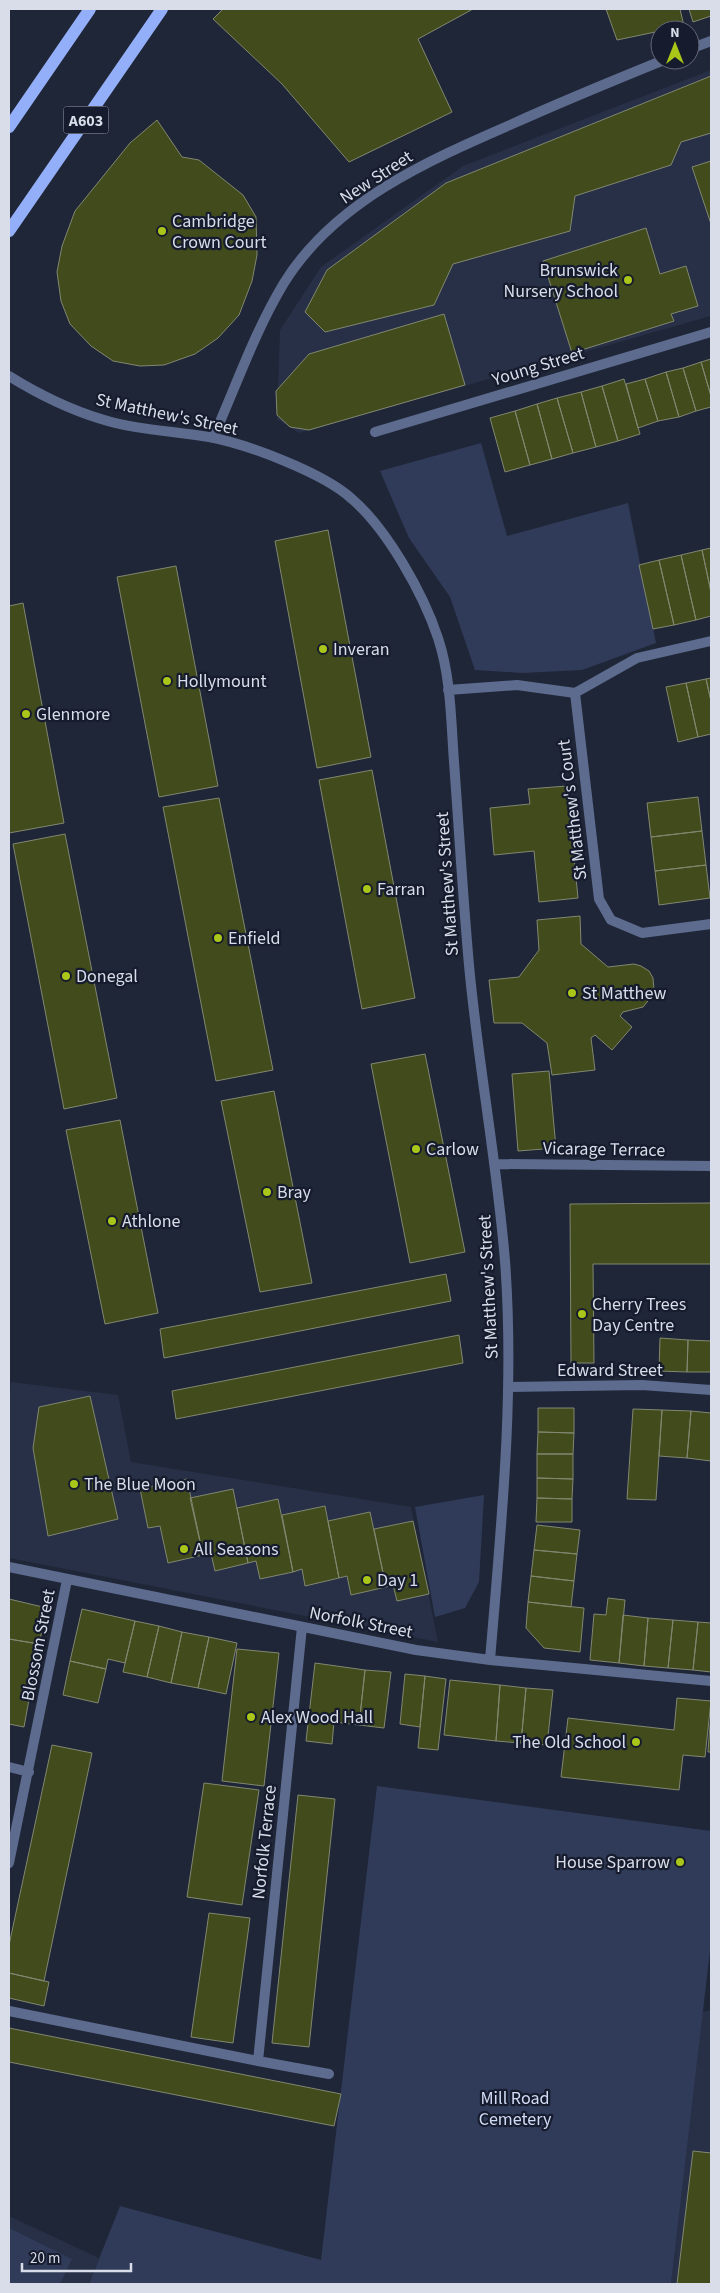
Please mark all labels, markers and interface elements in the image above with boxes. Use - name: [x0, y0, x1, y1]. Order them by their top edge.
- north arrow: [650, 20, 700, 70]
- text: N: [670, 23, 680, 43]
- road number: A603: [64, 106, 108, 134]
- street label: New Street: [335, 145, 418, 210]
- place label: Cambridge Crown Court: [172, 209, 267, 255]
- marker: Cambridge Crown Court: [156, 225, 168, 237]
- place label: Brunswick Nursery School: [503, 258, 618, 304]
- marker: Brunswick Nursery School: [622, 274, 634, 286]
- street label: Young Street: [488, 341, 587, 393]
- street label: St Matthew's Street: [94, 387, 240, 442]
- place label: Inveran: [333, 637, 390, 662]
- marker: Inveran: [317, 643, 329, 655]
- place label: Hollymount: [177, 669, 266, 694]
- marker: Hollymount: [161, 675, 173, 687]
- place label: Glenmore: [36, 702, 110, 727]
- marker: Glenmore: [20, 708, 32, 720]
- street label: St Matthew's Court: [551, 738, 594, 882]
- street label: St Matthew's Street: [430, 811, 465, 957]
- place label: Farran: [377, 877, 425, 902]
- marker: Farran: [361, 883, 373, 895]
- place label: Enfield: [228, 926, 281, 951]
- marker: Enfield: [212, 932, 224, 944]
- place label: Donegal: [76, 964, 138, 989]
- marker: Donegal: [60, 970, 72, 982]
- place label: St Matthew: [582, 981, 666, 1006]
- marker: St Matthew: [566, 987, 578, 999]
- street label: Vicarage Terrace: [543, 1136, 665, 1163]
- place label: Carlow: [426, 1137, 479, 1162]
- marker: Carlow: [410, 1143, 422, 1155]
- place label: Bray: [277, 1180, 311, 1205]
- marker: Bray: [261, 1186, 273, 1198]
- place label: Athlone: [122, 1209, 181, 1234]
- street label: St Matthew's Street: [472, 1214, 505, 1360]
- marker: Athlone: [106, 1215, 118, 1227]
- place label: Cherry Trees Day Centre: [592, 1292, 686, 1338]
- marker: Cherry Trees Day Centre: [576, 1308, 588, 1320]
- street label: Edward Street: [557, 1358, 663, 1383]
- place label: The Blue Moon: [84, 1472, 196, 1497]
- marker: The Blue Moon: [68, 1478, 80, 1490]
- place label: All Seasons: [194, 1537, 279, 1562]
- marker: All Seasons: [178, 1543, 190, 1555]
- place label: Day 1: [377, 1568, 418, 1593]
- marker: Day 1: [361, 1574, 373, 1586]
- street label: Blossom Street: [15, 1587, 62, 1703]
- street label: Norfolk Street: [307, 1600, 415, 1645]
- place label: Alex Wood Hall: [261, 1705, 373, 1730]
- marker: Alex Wood Hall: [245, 1711, 257, 1723]
- place label: The Old School: [512, 1730, 626, 1755]
- marker: The Old School: [630, 1736, 642, 1748]
- street label: Norfolk Terrace: [246, 1784, 283, 1900]
- place label: House Sparrow: [555, 1850, 670, 1875]
- marker: House Sparrow: [674, 1856, 686, 1868]
- park label: Mill Road Cemetery: [479, 2086, 552, 2132]
- scale bar: [22, 2240, 131, 2272]
- text: 20 m: [30, 2248, 60, 2269]

